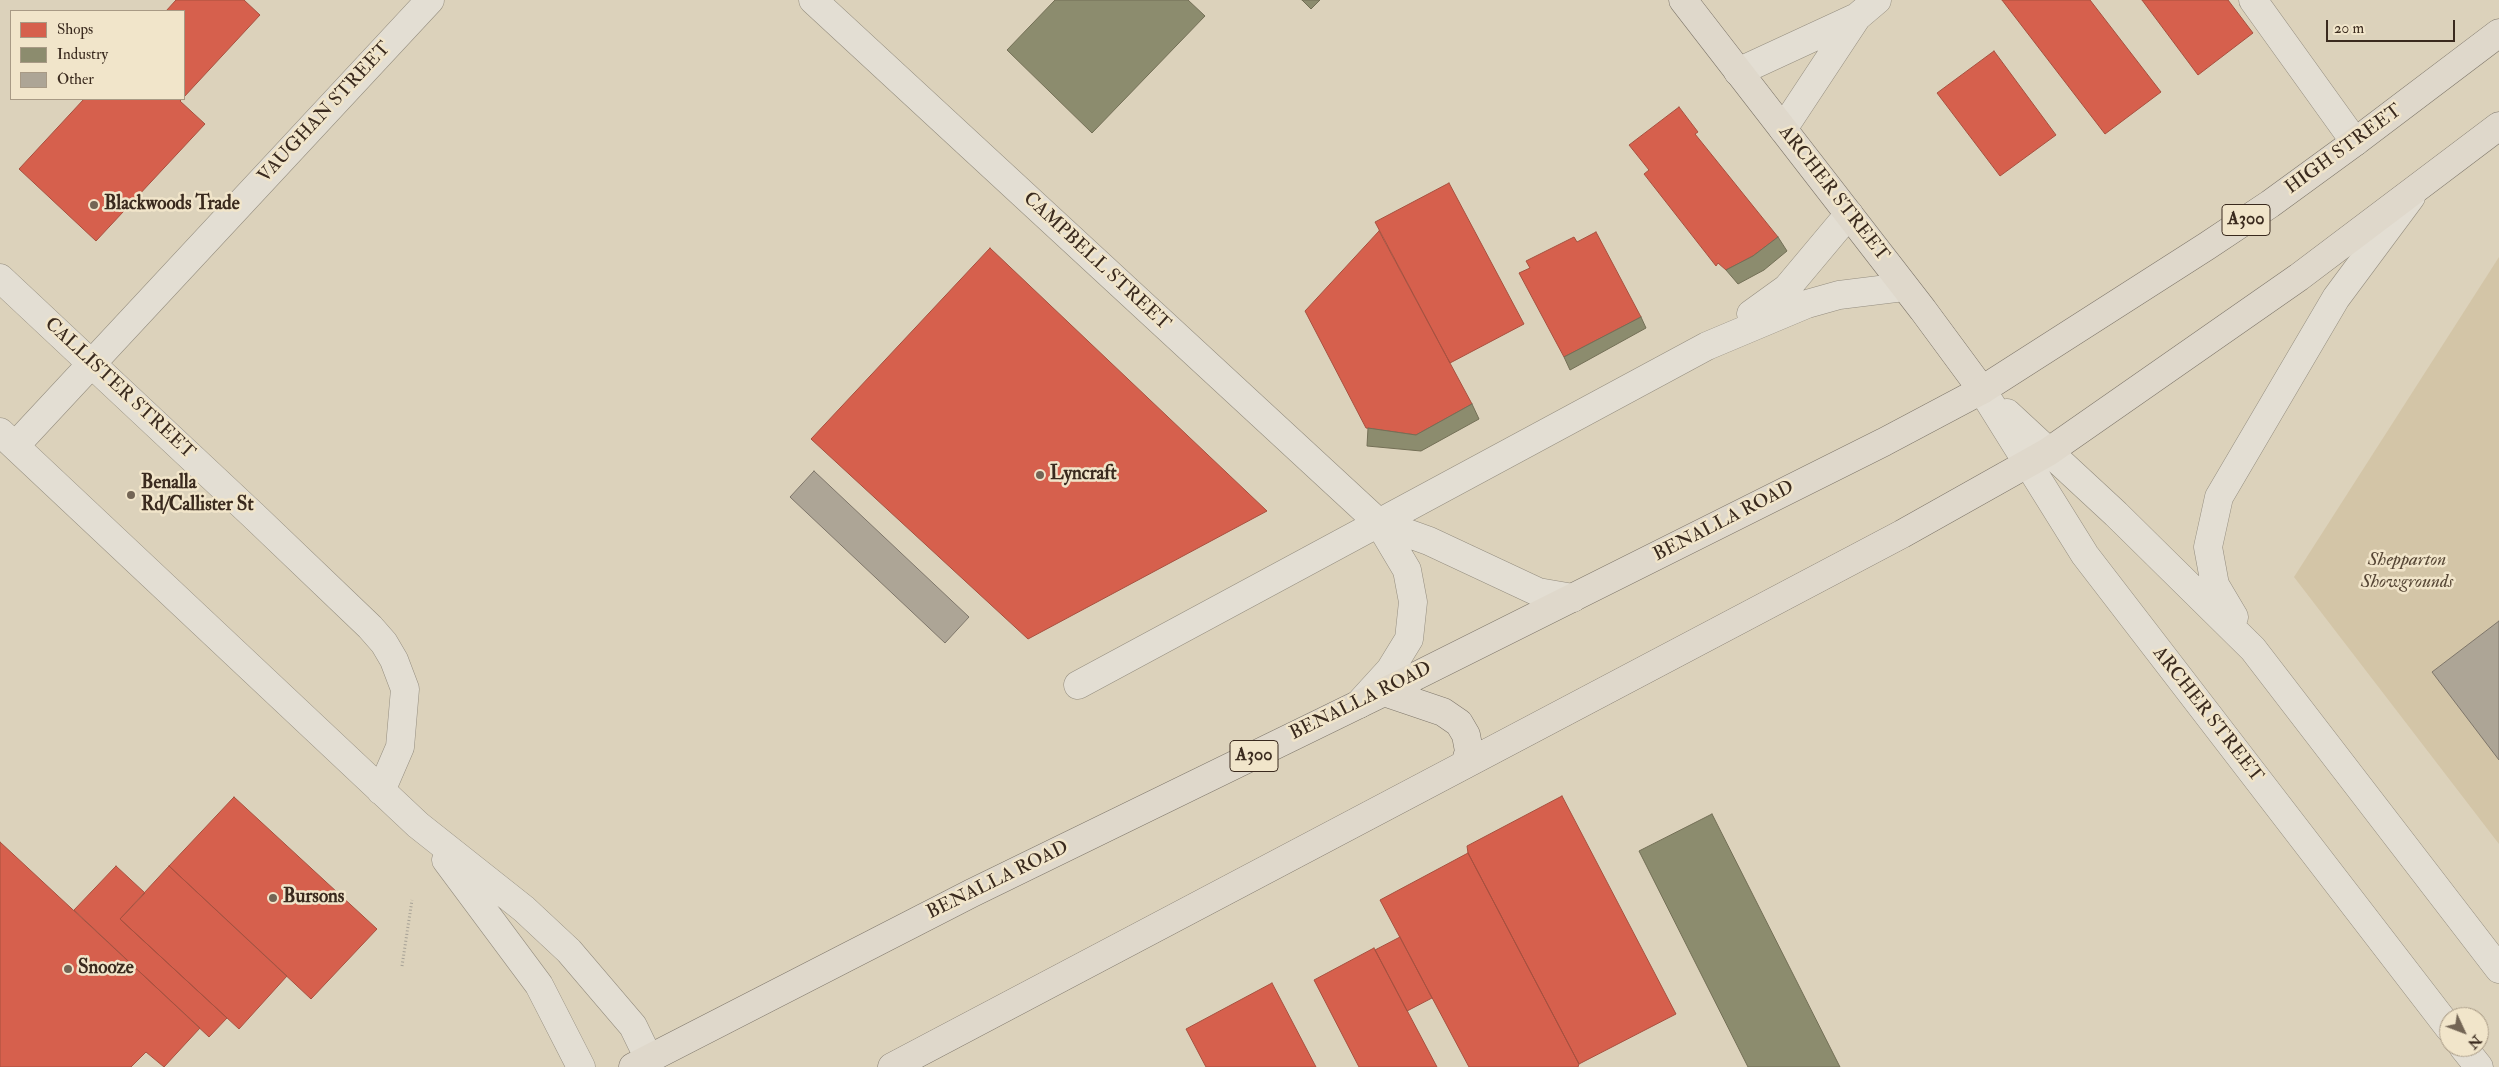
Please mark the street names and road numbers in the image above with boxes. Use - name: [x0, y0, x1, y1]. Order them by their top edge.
- street label: VAUGHAN STREET: [254, 38, 396, 188]
- street label: HIGH STREET: [2281, 100, 2407, 200]
- street label: ARCHER STREET: [1773, 122, 1893, 266]
- street label: CAMPBELL STREET: [1018, 188, 1174, 336]
- road number: A300: [2222, 204, 2270, 236]
- street label: CALLISTER STREET: [39, 314, 199, 464]
- street label: BENALLA ROAD: [1650, 477, 1798, 567]
- street label: ARCHER STREET: [2147, 643, 2267, 787]
- street label: BENALLA ROAD: [1286, 658, 1436, 746]
- road number: A300: [1230, 740, 1278, 771]
- street label: BENALLA ROAD: [923, 837, 1073, 925]

